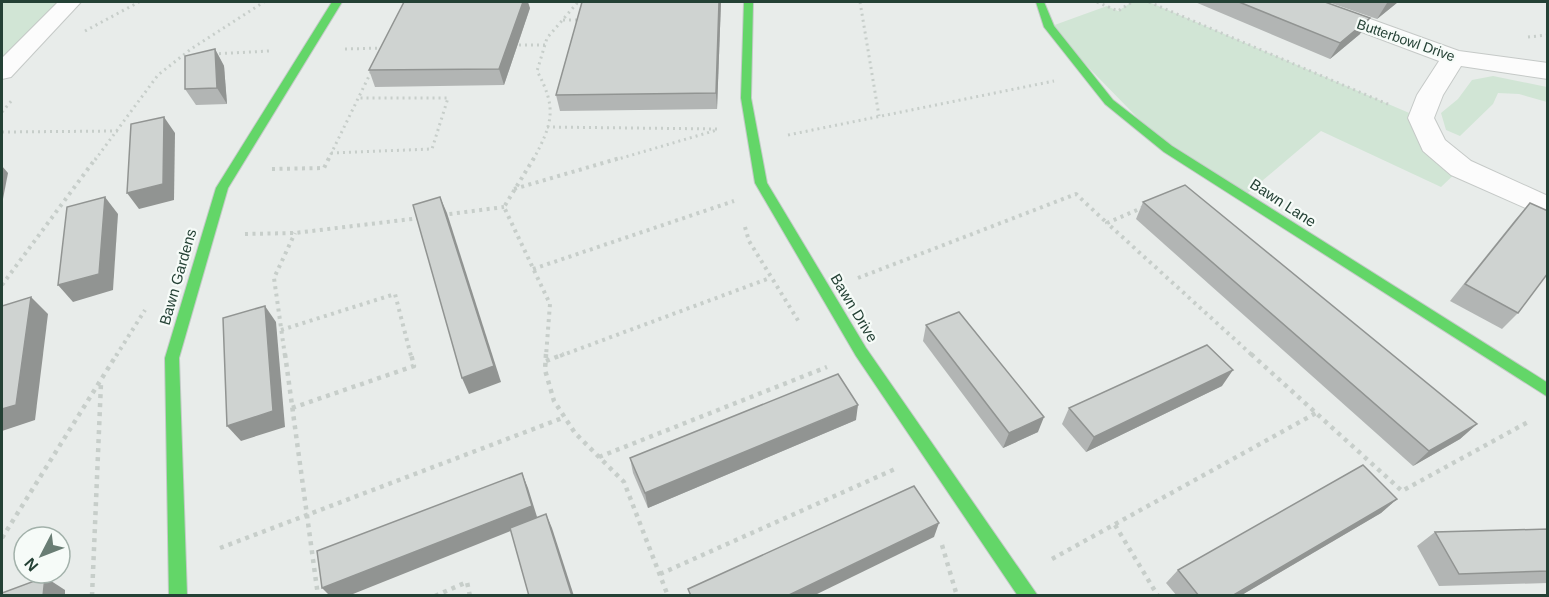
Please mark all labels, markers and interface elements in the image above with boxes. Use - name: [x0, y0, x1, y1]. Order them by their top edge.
- street label: Butterbowl Drive: [1355, 16, 1457, 64]
- street label: Bawn Lane: [1247, 175, 1319, 230]
- street label: Bawn Gardens: [156, 227, 199, 327]
- street label: Bawn Drive: [827, 270, 881, 345]
- north arrow: [12, 525, 72, 585]
- text: N: [21, 555, 41, 575]

